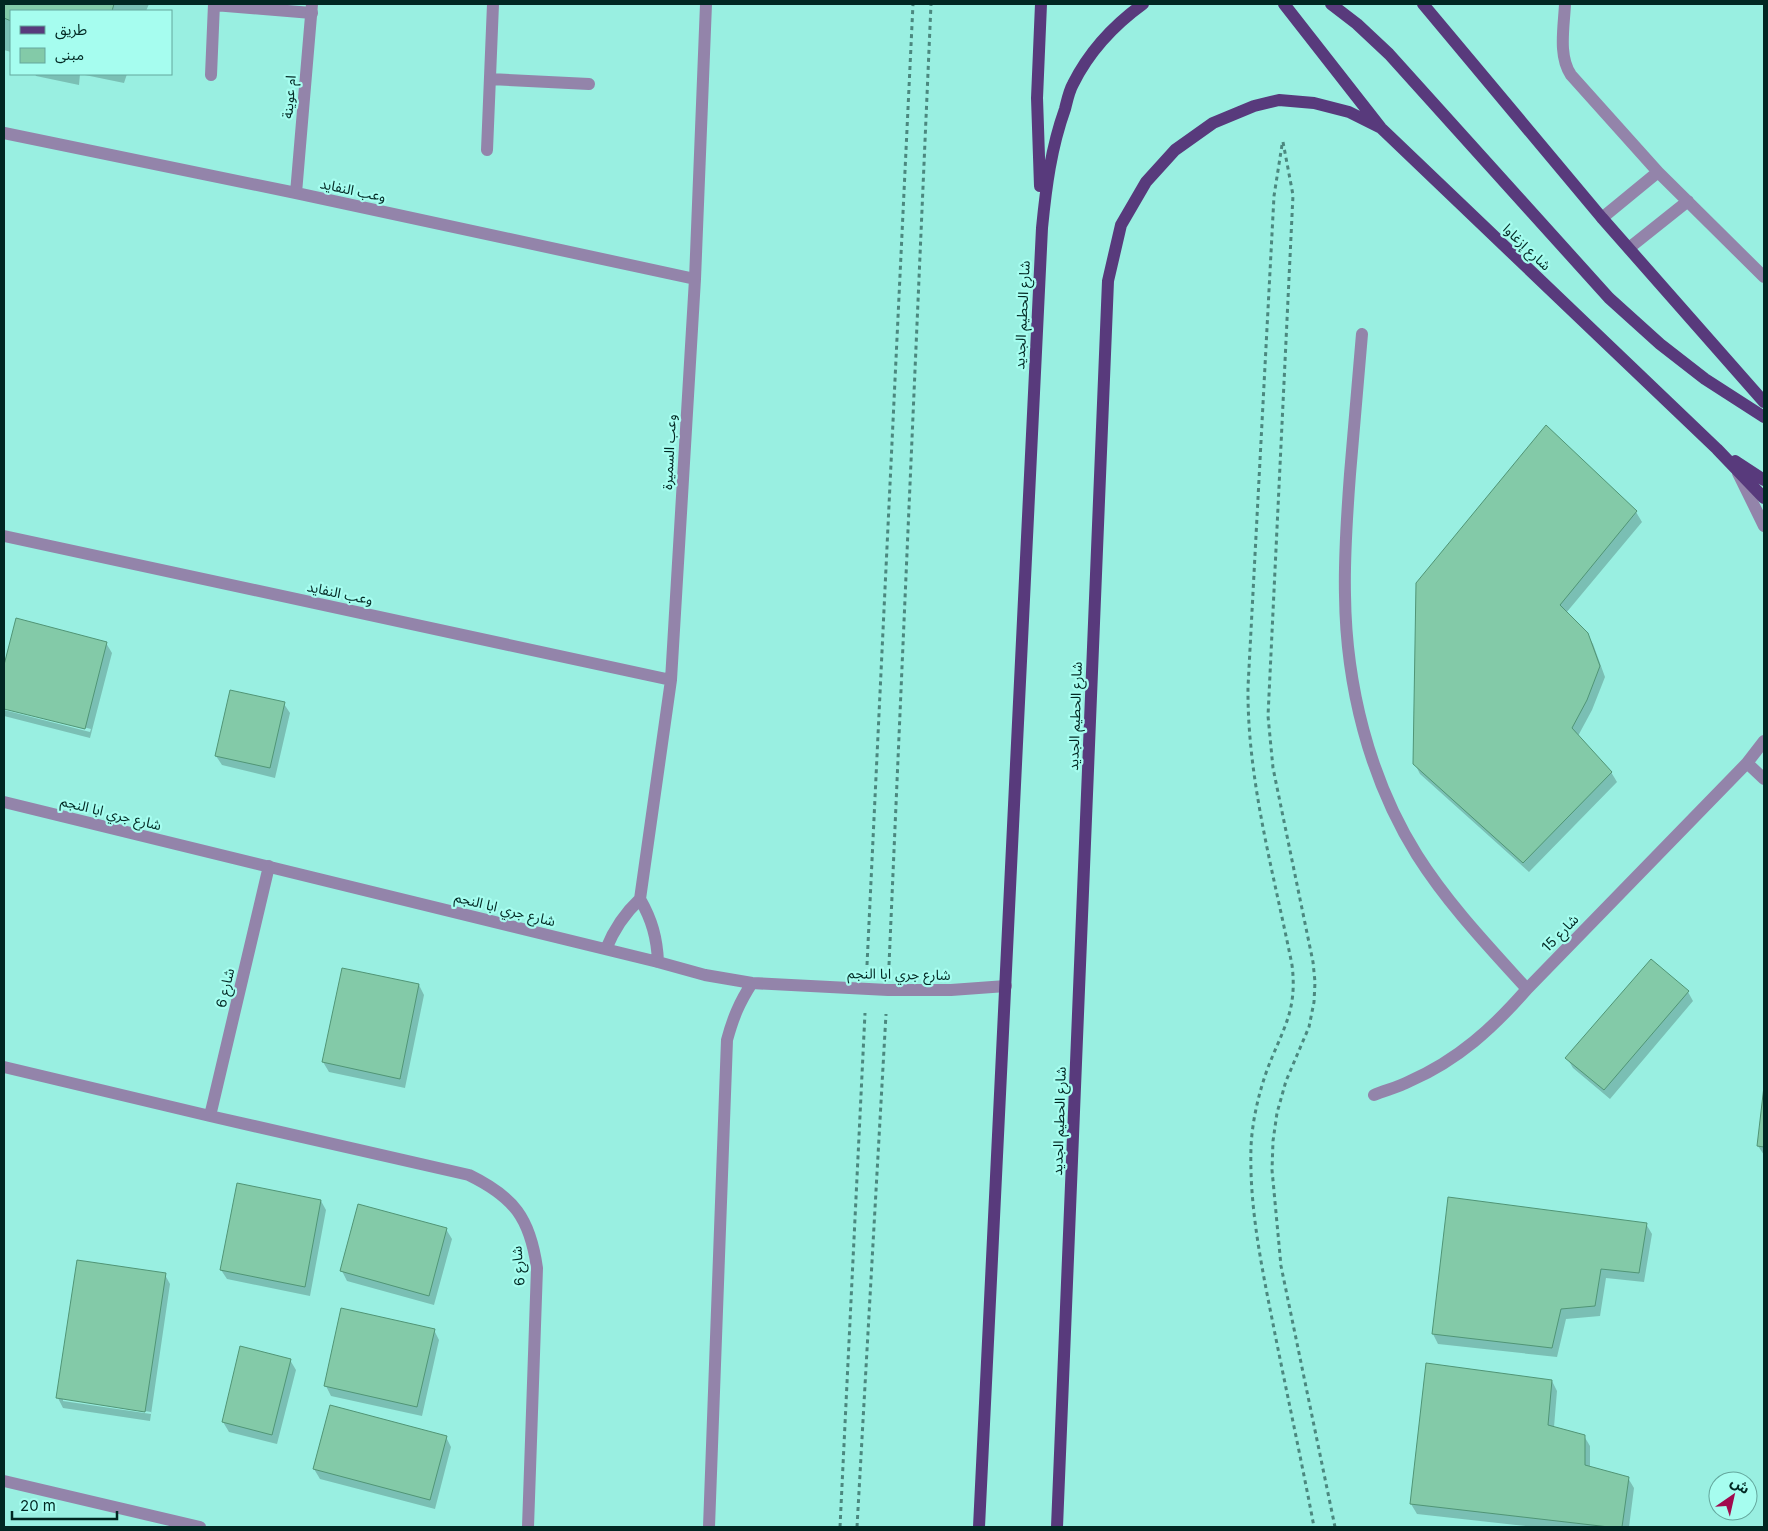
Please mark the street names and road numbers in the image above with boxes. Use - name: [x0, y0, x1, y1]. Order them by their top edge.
- street label: ام عوينة: [278, 75, 302, 120]
- street label: وعب النفايد: [318, 174, 388, 206]
- street label: شارع إزغاوا: [1498, 220, 1555, 276]
- street label: شارع الحطيم الجديد: [1010, 260, 1036, 370]
- street label: وعب السميرة: [658, 414, 680, 490]
- street label: وعب النفايد: [305, 577, 375, 609]
- street label: شارع الحطيم الجديد: [1064, 661, 1088, 771]
- street label: شارع جري ابا النجم: [58, 792, 163, 836]
- street label: شارع جري ابا النجم: [452, 888, 557, 932]
- street label: شارع 15: [1538, 910, 1584, 957]
- street label: شارع جري ابا النجم: [847, 964, 951, 986]
- street label: شارع 6: [212, 967, 240, 1010]
- street label: شارع الحطيم الجديد: [1048, 1066, 1072, 1176]
- street label: شارع 6: [507, 1245, 531, 1287]

